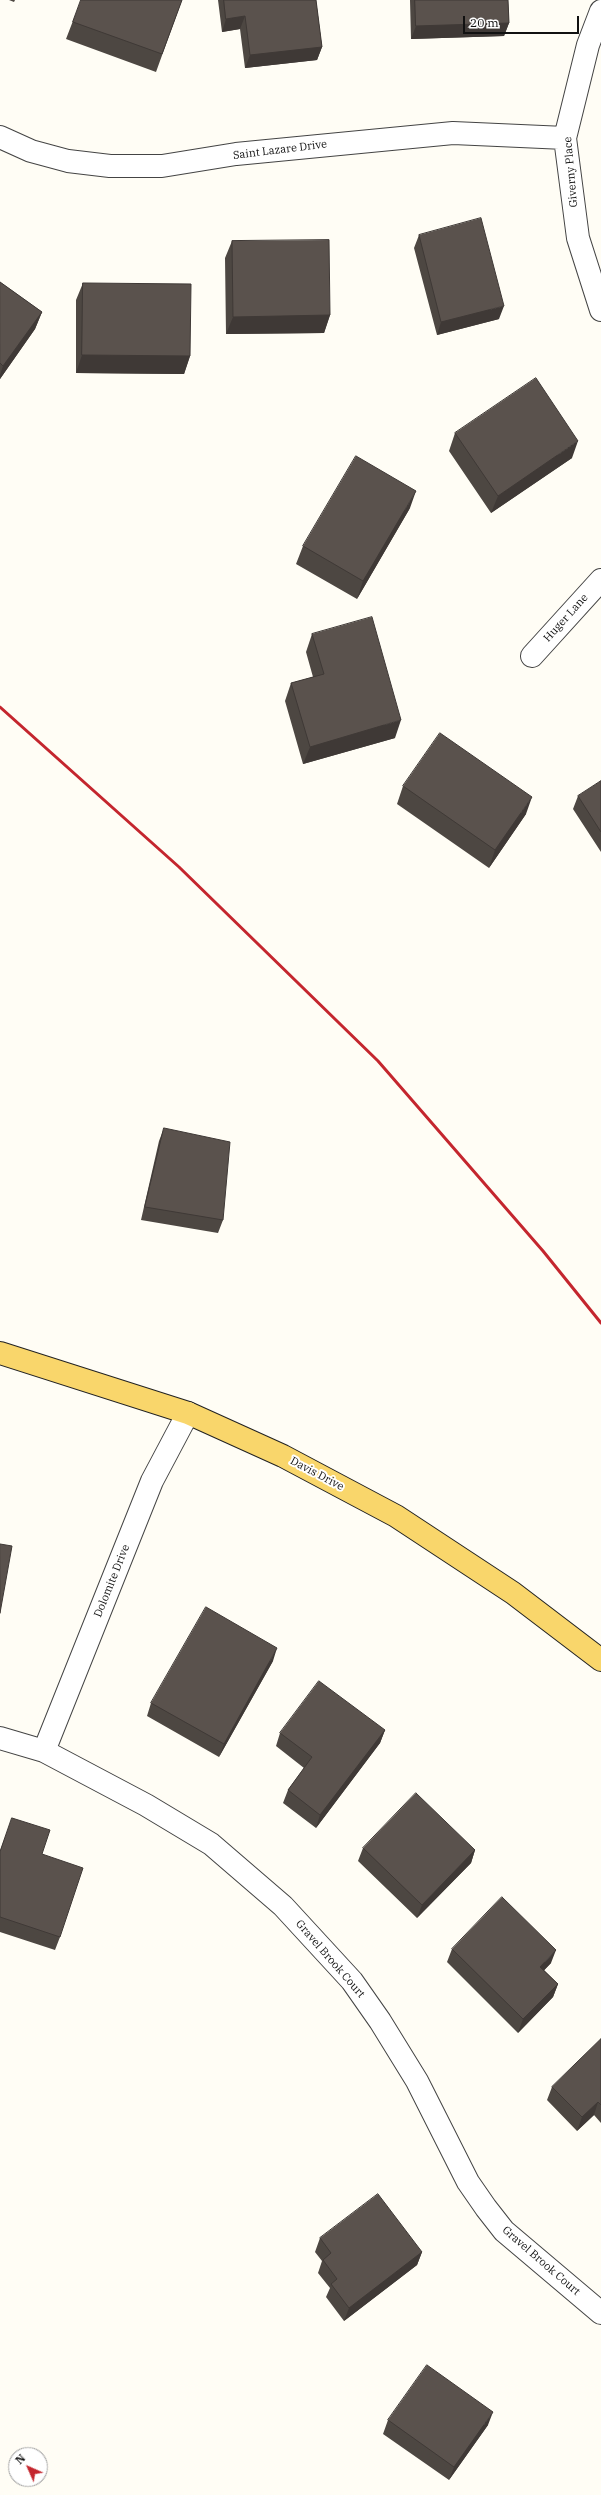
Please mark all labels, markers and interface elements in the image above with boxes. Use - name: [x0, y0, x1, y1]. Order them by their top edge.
- scale bar: [465, 8, 581, 34]
- text: 20 m: [470, 15, 499, 30]
- street label: Giverny Place: [561, 136, 581, 208]
- street label: Saint Lazare Drive: [232, 138, 328, 162]
- street label: Huger Lane: [541, 591, 591, 645]
- street label: Davis Drive: [288, 1454, 346, 1494]
- street label: Dolomite Drive: [91, 1543, 133, 1619]
- street label: Gravel Brook Court: [293, 1917, 367, 2001]
- street label: Gravel Brook Court: [499, 2224, 583, 2298]
- north arrow: [8, 2447, 48, 2487]
- text: N: [12, 2451, 28, 2467]

